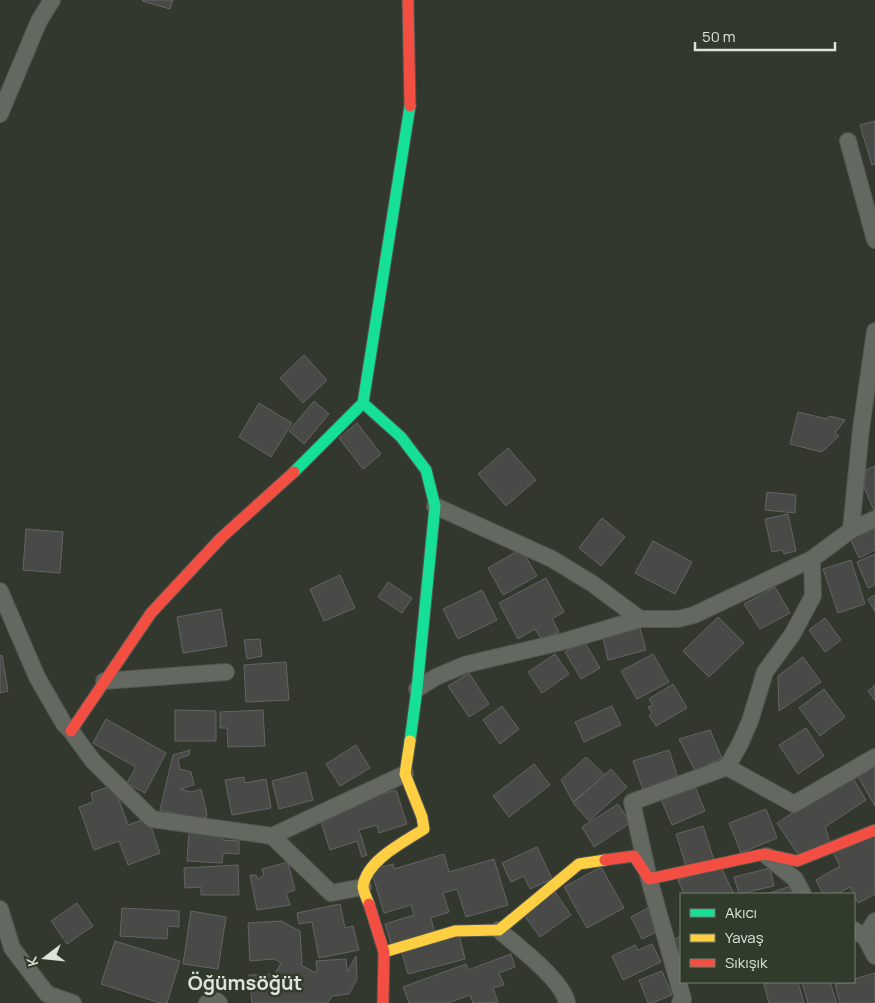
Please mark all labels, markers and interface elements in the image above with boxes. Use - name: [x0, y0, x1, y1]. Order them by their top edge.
- scale bar: [695, 20, 835, 52]
- text: 50 m: [702, 26, 736, 47]
- legend: [680, 893, 855, 983]
- text: Akıcı: [725, 902, 757, 923]
- text: Yavaş: [725, 927, 764, 948]
- north arrow: [20, 933, 70, 983]
- text: Sıkışık: [725, 952, 768, 973]
- text: K: [21, 954, 42, 969]
- district label: Öğümsöğüt: [188, 969, 302, 996]

